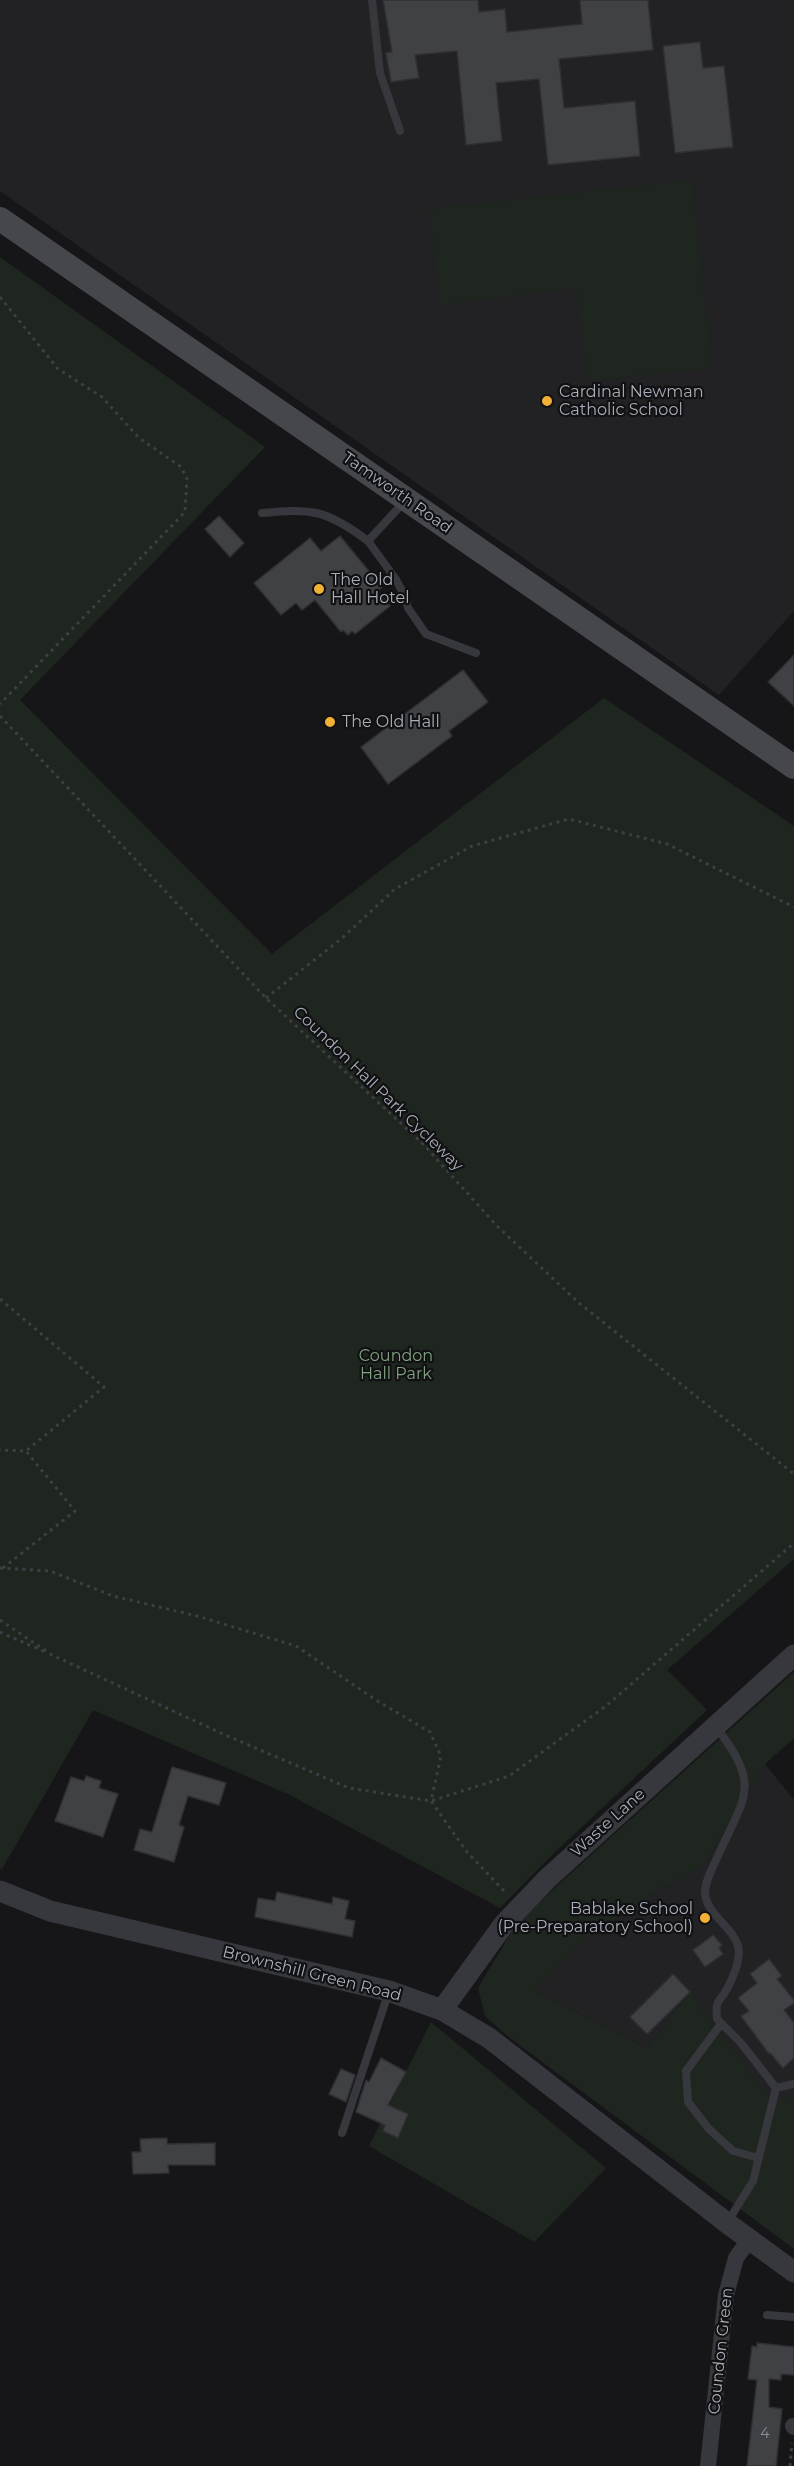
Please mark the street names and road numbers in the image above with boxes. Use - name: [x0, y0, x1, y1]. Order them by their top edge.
- street label: Tamworth Road: [339, 448, 455, 538]
- street label: Coundon Hall Park Cycleway: [289, 1003, 467, 1175]
- street label: Waste Lane: [567, 1785, 649, 1861]
- street label: Brownshill Green Road: [221, 1942, 403, 2006]
- street label: Coundon Green: [705, 2287, 737, 2415]

